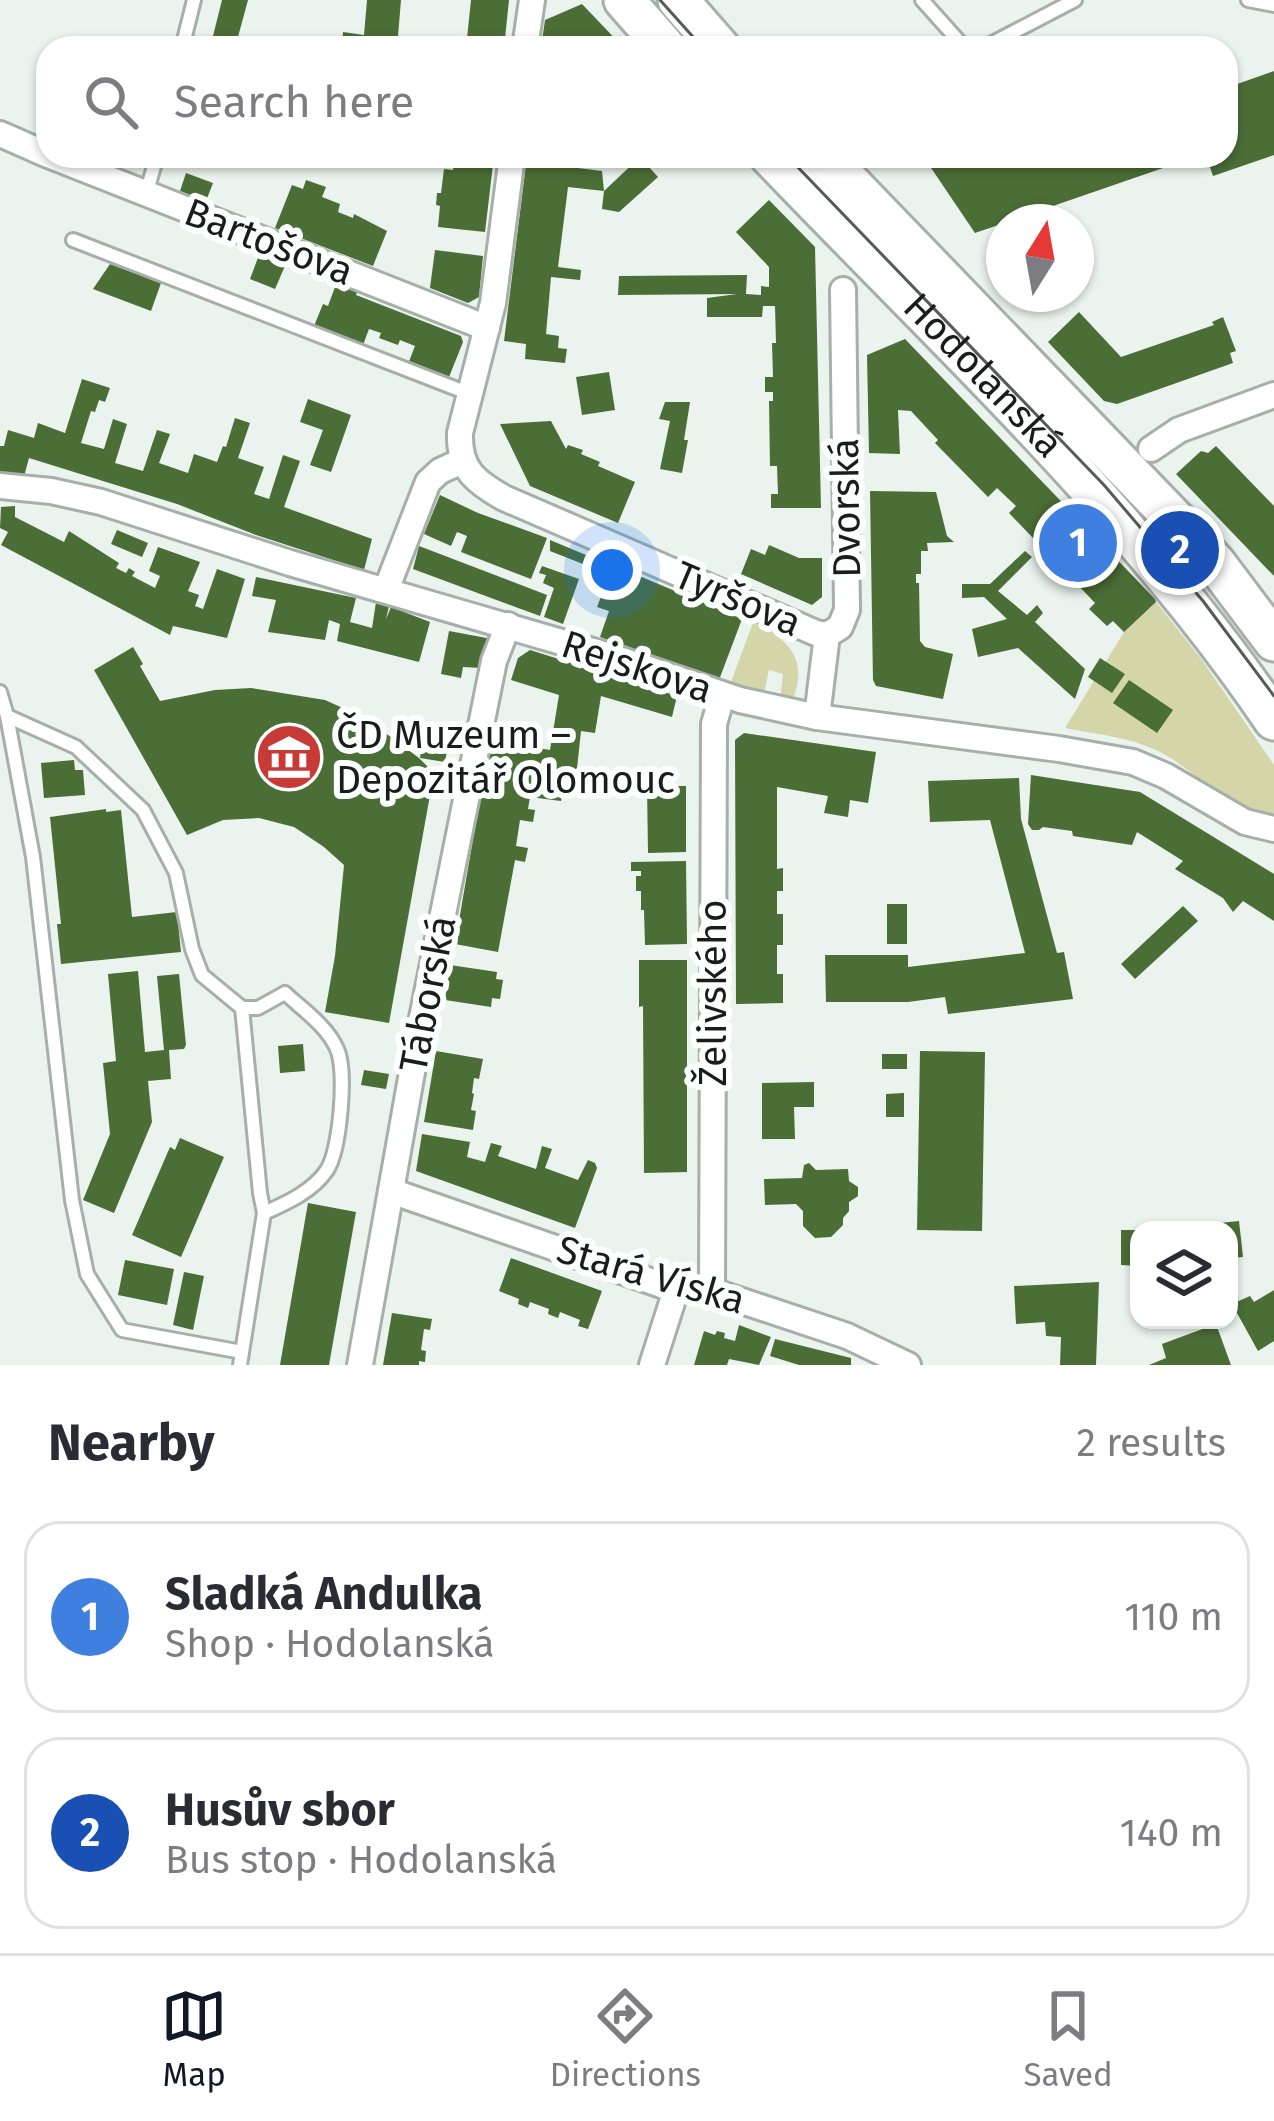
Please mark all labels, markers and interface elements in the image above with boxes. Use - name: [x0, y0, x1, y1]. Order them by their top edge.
- search box: [36, 36, 1238, 168]
- icon: search: [78, 69, 144, 135]
- text: Search here: [174, 75, 414, 129]
- street label: Bartošova: [178, 189, 360, 295]
- north arrow: [986, 204, 1094, 312]
- street label: Hodolanská: [894, 284, 1073, 467]
- street label: Dvorská: [822, 437, 870, 579]
- pin: 1: [1039, 498, 1117, 588]
- pin: 2: [1141, 505, 1219, 595]
- your location: [582, 540, 642, 600]
- street label: Tyršova: [668, 552, 808, 646]
- street label: Rejskova: [556, 621, 718, 713]
- place label: ČD Muzeum – Depozitář Olomouc: [336, 711, 675, 803]
- museum icon: ČD Muzeum – Depozitář Olomouc: [254, 722, 324, 792]
- street label: Želivského: [690, 900, 736, 1086]
- street label: Táborská: [390, 912, 466, 1076]
- map controls: [1130, 1221, 1238, 1329]
- button: layers: [1130, 1221, 1238, 1329]
- street label: Stará Víska: [552, 1226, 750, 1324]
- text: Nearby: [48, 1412, 214, 1474]
- text: 2 results: [1077, 1420, 1226, 1466]
- text: Sladká Andulka: [165, 1567, 482, 1621]
- text: 1: [81, 1594, 99, 1640]
- text: 110 m: [1124, 1594, 1223, 1640]
- text: Shop · Hodolanská: [165, 1621, 495, 1667]
- text: Husův sbor: [165, 1783, 395, 1837]
- text: 2: [80, 1810, 100, 1856]
- text: 140 m: [1120, 1810, 1223, 1856]
- text: Bus stop · Hodolanská: [165, 1837, 557, 1883]
- tab: Map: [161, 1983, 227, 2095]
- tab: Directions: [550, 1983, 701, 2095]
- tab: Saved: [1023, 1983, 1113, 2095]

